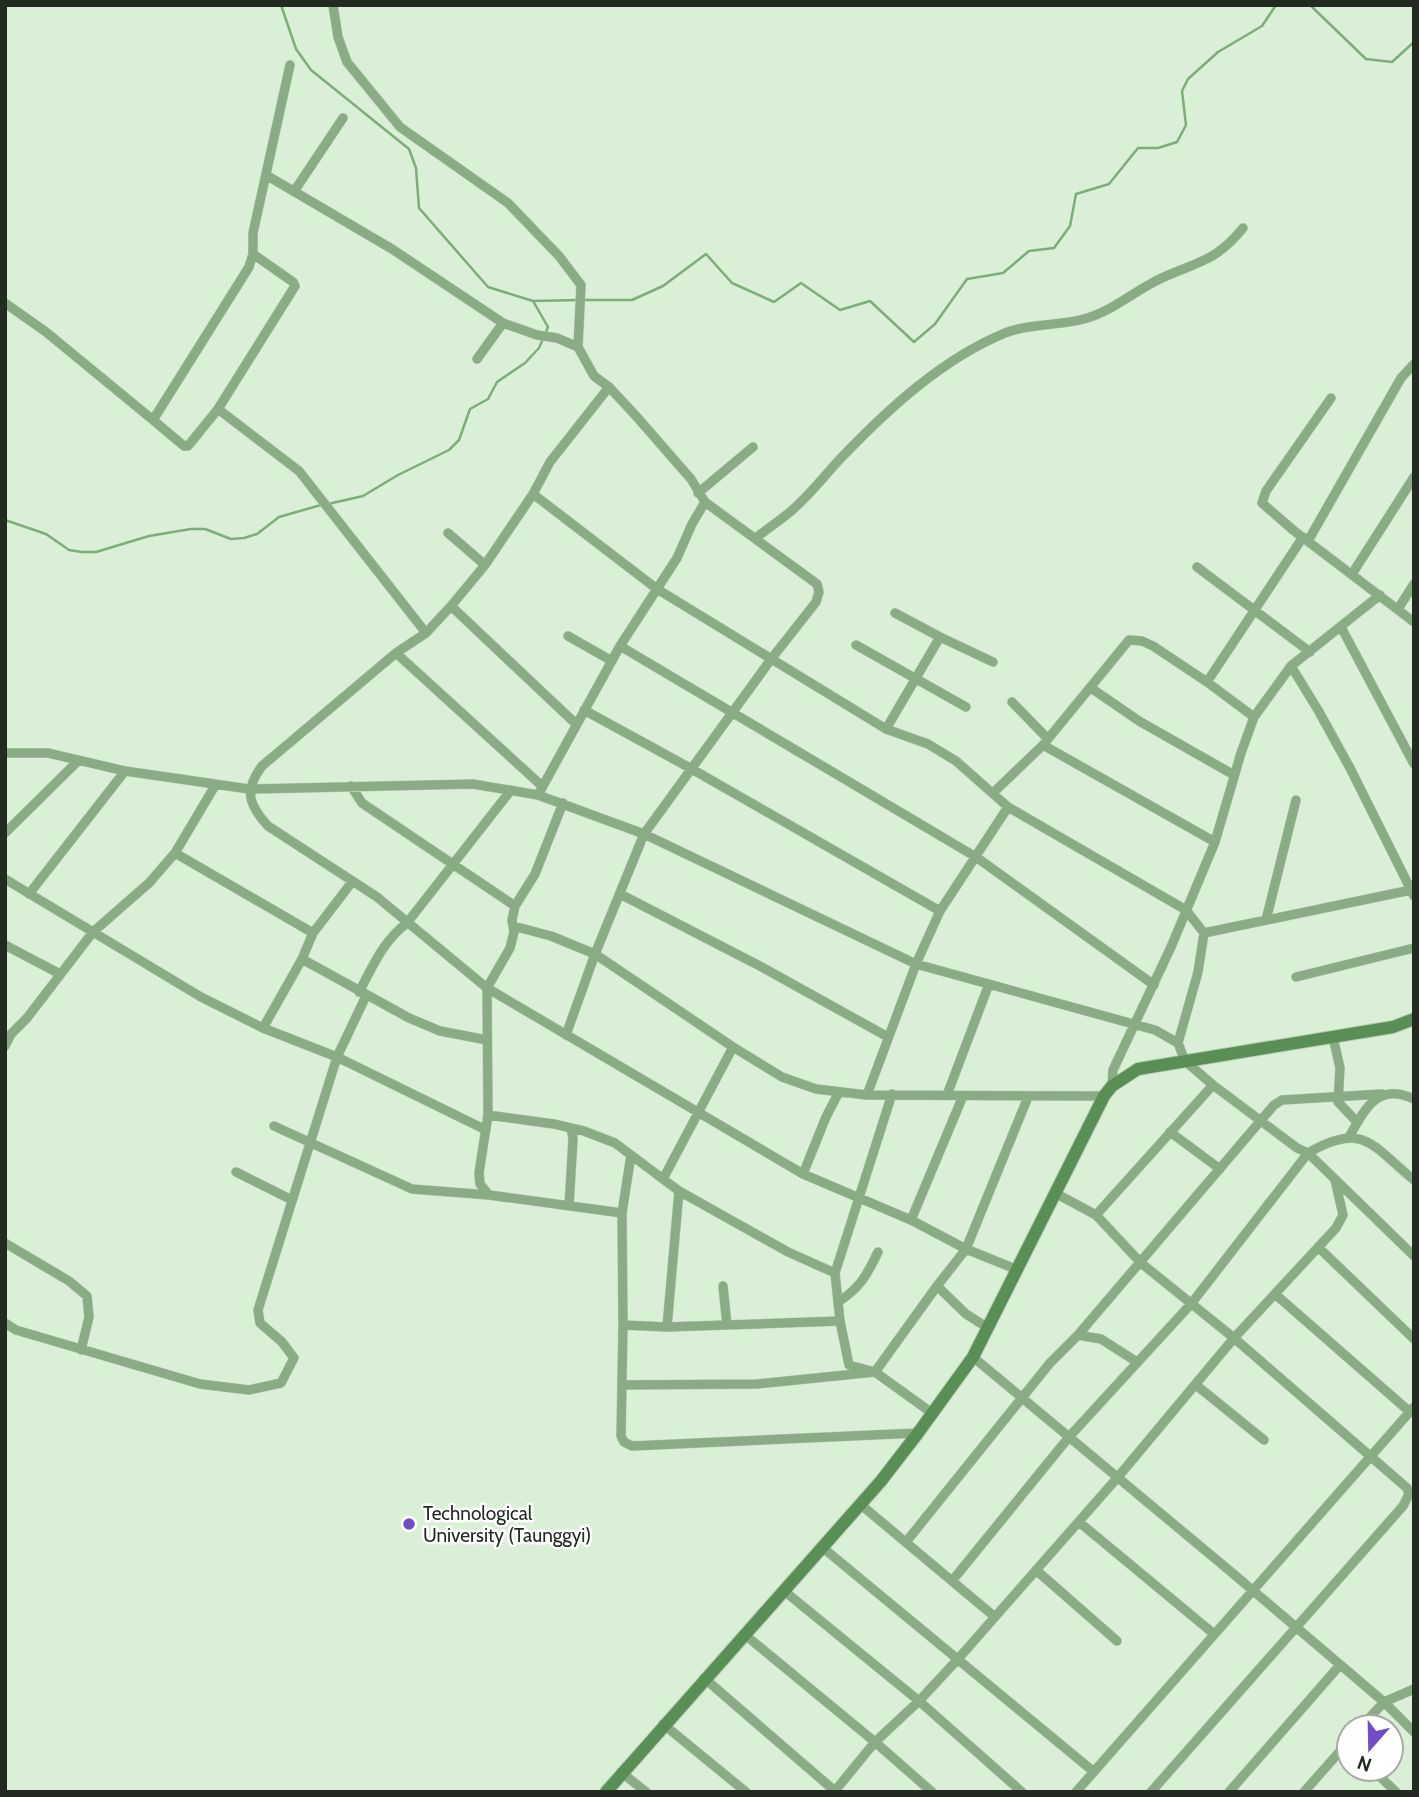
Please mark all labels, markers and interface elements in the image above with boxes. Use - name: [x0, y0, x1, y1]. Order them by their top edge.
- place label: Technological University (Taunggyi): [423, 1502, 591, 1547]
- marker: Technological University (Taunggyi): [401, 1516, 417, 1532]
- north arrow: [1335, 1713, 1405, 1783]
- text: N: [1354, 1750, 1375, 1777]

